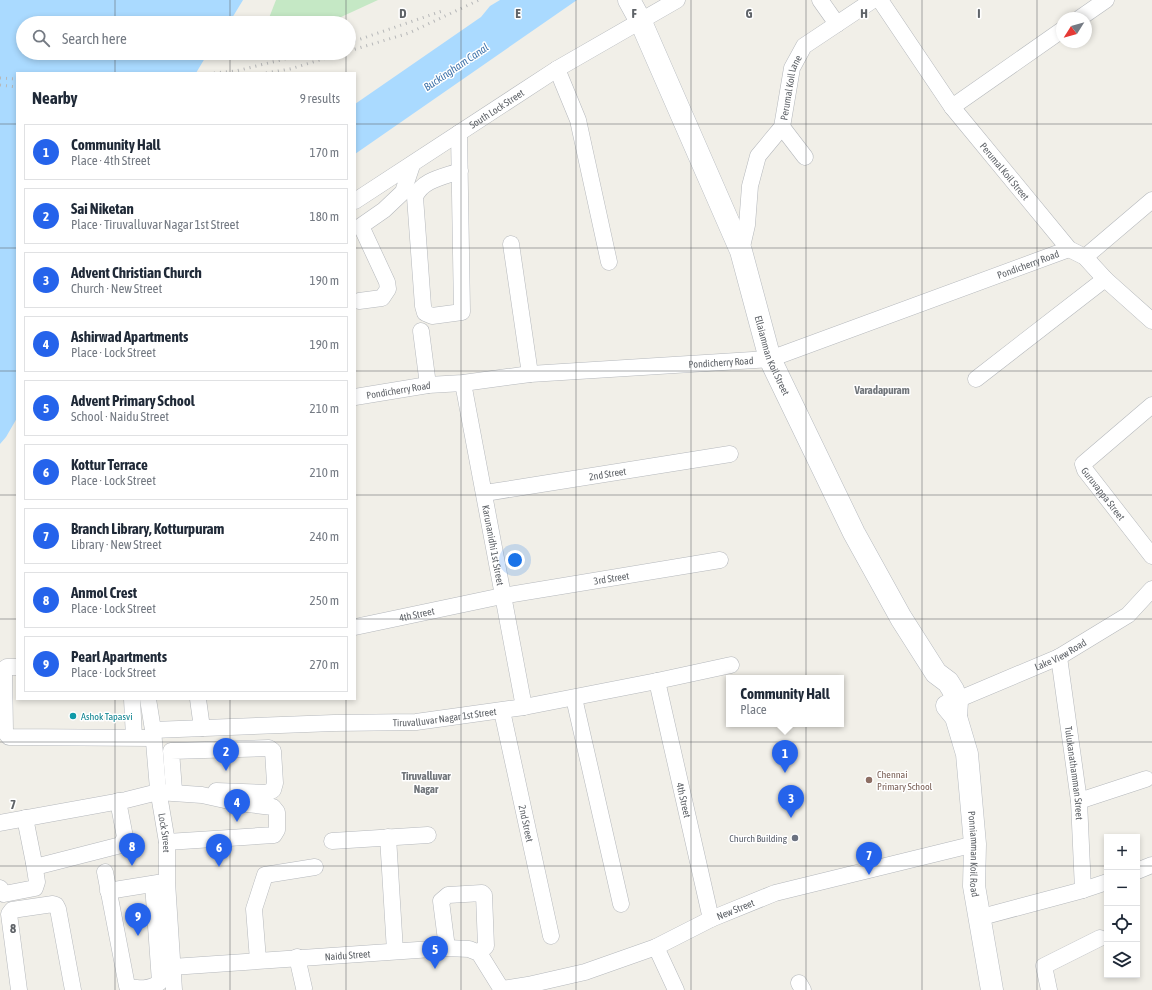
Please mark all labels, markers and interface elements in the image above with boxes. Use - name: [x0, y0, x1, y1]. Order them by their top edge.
- text: D: [399, 6, 407, 21]
- text: E: [515, 6, 521, 21]
- text: F: [631, 6, 637, 21]
- text: G: [746, 6, 753, 21]
- text: H: [860, 6, 868, 21]
- text: I: [977, 6, 981, 21]
- north arrow: [1056, 12, 1092, 48]
- search box: [16, 16, 356, 60]
- icon: search: [30, 27, 52, 49]
- text: Search here: [62, 30, 127, 47]
- water label: Buckingham Canal: [421, 41, 491, 93]
- street label: Perumal Koil Lane: [778, 53, 804, 121]
- street label: South Lock Street: [467, 87, 526, 130]
- text: Nearby: [32, 88, 78, 108]
- text: 9 results: [300, 91, 340, 106]
- text: Community Hall: [71, 136, 161, 153]
- street label: Perumal Koil Street: [978, 140, 1032, 202]
- text: 1: [43, 145, 49, 160]
- text: 170 m: [310, 145, 339, 160]
- text: Place · 4th Street: [71, 153, 150, 168]
- text: Sai Niketan: [71, 200, 134, 217]
- text: 2: [43, 209, 49, 224]
- text: 180 m: [310, 209, 339, 224]
- text: Place · Tiruvalluvar Nagar 1st Street: [71, 217, 239, 232]
- street label: Pondicherry Road: [996, 248, 1061, 280]
- text: Advent Christian Church: [71, 264, 202, 281]
- text: 3: [43, 273, 49, 288]
- text: 190 m: [310, 273, 339, 288]
- text: Church · New Street: [71, 281, 162, 296]
- street label: Ellaiamman Koil Street: [753, 314, 792, 397]
- text: Ashirwad Apartments: [71, 328, 188, 345]
- text: 4: [43, 337, 49, 352]
- text: 190 m: [310, 337, 339, 352]
- text: Place · Lock Street: [71, 345, 156, 360]
- street label: Pondicherry Road: [688, 355, 754, 370]
- street label: Pondicherry Road: [365, 379, 431, 401]
- district label: Varadapuram: [853, 384, 910, 396]
- text: Advent Primary School: [71, 392, 195, 409]
- text: 5: [43, 401, 49, 416]
- text: 210 m: [310, 401, 339, 416]
- text: School · Naidu Street: [71, 409, 169, 424]
- text: Kottur Terrace: [71, 456, 148, 473]
- text: 6: [43, 465, 49, 480]
- text: 210 m: [310, 465, 339, 480]
- street label: 2nd Street: [588, 465, 627, 482]
- street label: Guruvappa Street: [1079, 465, 1127, 522]
- text: Place · Lock Street: [71, 473, 156, 488]
- street label: Karunanidhi 1st Street: [481, 504, 507, 586]
- text: Branch Library, Kotturpuram: [71, 520, 224, 537]
- text: 7: [43, 529, 49, 544]
- text: 240 m: [310, 529, 339, 544]
- text: Library · New Street: [71, 537, 162, 552]
- your location: [505, 550, 525, 570]
- street label: 3rd Street: [593, 570, 630, 586]
- text: Anmol Crest: [71, 584, 137, 601]
- text: 8: [43, 593, 49, 608]
- text: 250 m: [310, 593, 339, 608]
- text: Place · Lock Street: [71, 601, 156, 616]
- street label: 4th Street: [398, 605, 435, 623]
- street label: Lake View Road: [1033, 636, 1088, 672]
- text: Pearl Apartments: [71, 648, 167, 665]
- text: 9: [43, 657, 49, 672]
- text: 270 m: [310, 657, 339, 672]
- text: Place · Lock Street: [71, 665, 156, 680]
- popup: [726, 675, 844, 727]
- text: Community Hall: [740, 685, 830, 702]
- text: Place: [740, 702, 767, 717]
- street label: Tiruvalluvar Nagar 1st Street: [393, 705, 497, 728]
- marker: Ashok Tapasvi: [68, 711, 78, 721]
- place label: Ashok Tapasvi: [81, 711, 132, 722]
- street label: Tulukanathamman Street: [1063, 725, 1085, 820]
- pin: 2: [213, 738, 239, 771]
- pin: 1: [772, 740, 798, 773]
- place label: Chennai Primary School: [877, 769, 933, 792]
- district label: Tiruvalluvar Nagar: [401, 770, 451, 795]
- marker: Chennai Primary School: [864, 775, 874, 785]
- street label: 4th Street: [675, 781, 693, 819]
- pin: 3: [778, 785, 804, 818]
- pin: 4: [224, 789, 250, 822]
- text: 7: [10, 797, 16, 812]
- street label: 2nd Street: [517, 804, 536, 843]
- street label: Ponniamman Koil Road: [967, 810, 981, 898]
- street label: Lock Street: [157, 812, 173, 853]
- pin: 8: [119, 833, 145, 866]
- place label: Church Building: [729, 833, 788, 844]
- marker: Church Building: [790, 833, 800, 843]
- pin: 6: [206, 834, 232, 867]
- map controls: [1104, 834, 1140, 978]
- button: +: [1104, 834, 1140, 870]
- pin: 7: [856, 842, 882, 875]
- button: −: [1104, 870, 1140, 906]
- street label: New Street: [715, 897, 756, 922]
- pin: 9: [125, 903, 151, 936]
- button: locate: [1104, 906, 1140, 942]
- text: 8: [10, 921, 16, 936]
- pin: 5: [422, 936, 448, 969]
- button: layers: [1104, 942, 1140, 978]
- street label: Naidu Street: [324, 948, 371, 962]

